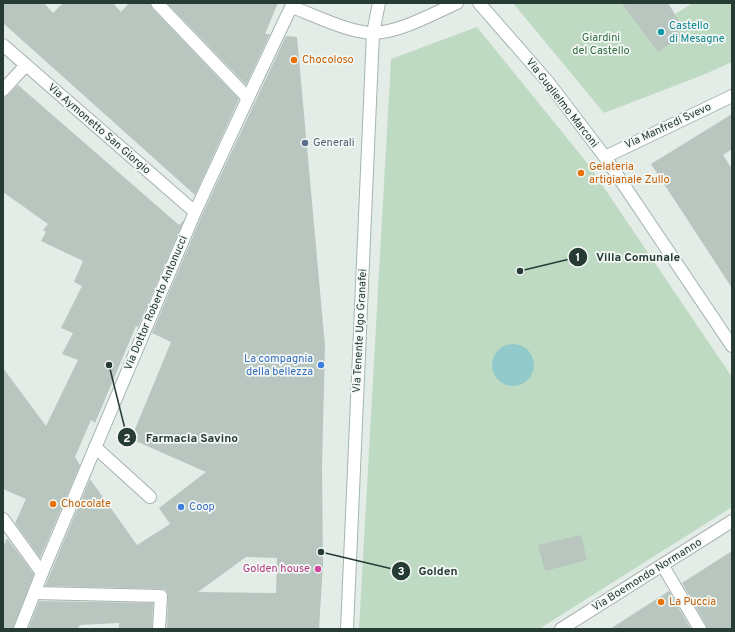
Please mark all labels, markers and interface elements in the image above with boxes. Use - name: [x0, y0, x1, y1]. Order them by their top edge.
- place label: Castello di Mesagne: [669, 19, 725, 46]
- marker: Castello di Mesagne: [656, 27, 666, 37]
- park label: Giardini del Castello: [572, 31, 630, 58]
- place label: Chocoloso: [302, 53, 354, 67]
- marker: Chocoloso: [289, 55, 299, 65]
- street label: Via Guglielmo Marconi: [523, 55, 601, 151]
- street label: Via Aymonetto San Giorgio: [45, 80, 153, 178]
- street label: Via Manfredi Svevo: [623, 100, 713, 152]
- place label: Generali: [313, 136, 355, 150]
- marker: Generali: [300, 138, 310, 148]
- place label: Gelateria artigianale Zullo: [589, 160, 670, 187]
- marker: Gelateria artigianale Zullo: [576, 168, 586, 178]
- street label: Via Dottor Roberto Antonucci: [121, 234, 191, 372]
- callout: Villa Comunale: [568, 245, 688, 269]
- text: 1: [576, 250, 580, 266]
- text: Villa Comunale: [596, 250, 680, 266]
- street label: Via Tenente Ugo Granafei: [350, 268, 370, 394]
- place label: La compagnia della bellezza: [244, 352, 313, 379]
- marker: La compagnia della bellezza: [316, 360, 326, 370]
- callout: Farmacia Savino: [117, 425, 246, 449]
- text: 2: [123, 431, 131, 447]
- text: Farmacia Savino: [146, 431, 238, 447]
- place label: Chocolate: [61, 497, 111, 511]
- marker: Chocolate: [48, 499, 58, 509]
- place label: Coop: [189, 500, 215, 514]
- marker: Coop: [176, 502, 186, 512]
- street label: Via Boemondo Normanno: [589, 535, 705, 615]
- callout: Golden: [391, 559, 466, 583]
- place label: Golden house: [243, 562, 310, 576]
- marker: Golden house: [313, 564, 323, 574]
- text: 3: [397, 564, 405, 580]
- text: Golden: [418, 564, 458, 580]
- place label: La Puccia: [669, 595, 716, 609]
- marker: La Puccia: [656, 597, 666, 607]

